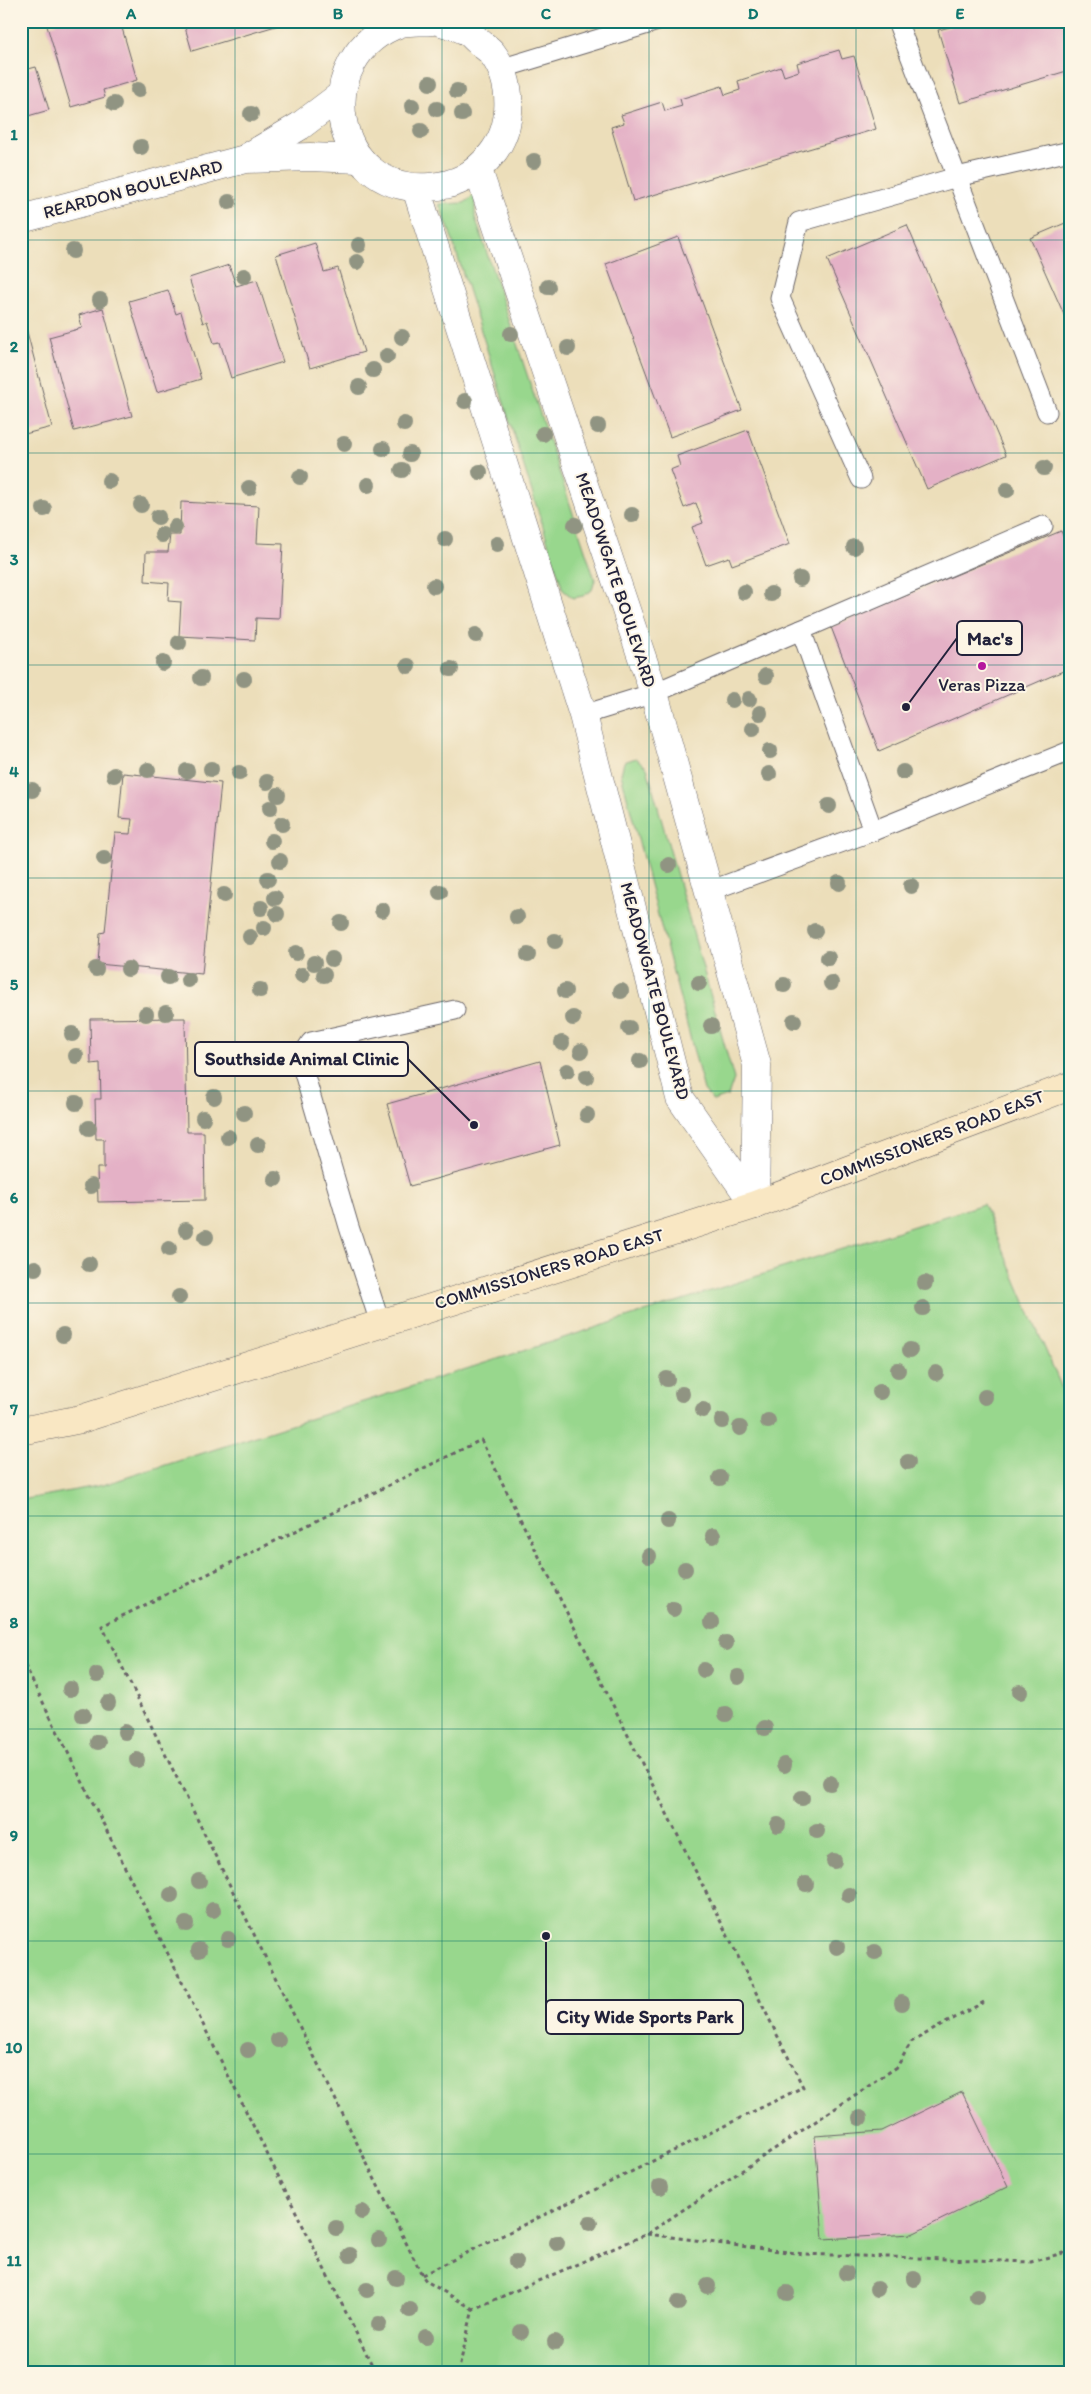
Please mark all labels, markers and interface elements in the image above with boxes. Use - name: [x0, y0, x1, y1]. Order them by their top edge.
- text: A: [125, 4, 137, 23]
- text: B: [333, 4, 344, 23]
- text: C: [541, 4, 552, 23]
- text: D: [748, 4, 759, 23]
- text: E: [956, 4, 965, 23]
- text: 1: [10, 125, 18, 144]
- street label: REARDON BOULEVARD: [41, 154, 225, 224]
- text: 2: [10, 337, 19, 356]
- street label: MEADOWGATE BOULEVARD: [571, 470, 661, 690]
- text: 3: [10, 550, 19, 569]
- callout: Mac's: [957, 621, 1022, 655]
- text: Mac's: [967, 627, 1013, 650]
- marker: Veras Pizza: [976, 660, 988, 672]
- place label: Veras Pizza: [938, 674, 1026, 696]
- text: 4: [9, 762, 19, 781]
- street label: MEADOWGATE BOULEVARD: [615, 880, 695, 1102]
- text: 5: [10, 975, 19, 994]
- callout: Southside Animal Clinic: [195, 1042, 408, 1076]
- text: Southside Animal Clinic: [205, 1047, 399, 1070]
- street label: COMMISSIONERS ROAD EAST: [817, 1085, 1047, 1191]
- text: 6: [10, 1188, 19, 1207]
- street label: COMMISSIONERS ROAD EAST: [432, 1224, 666, 1314]
- text: 7: [9, 1400, 18, 1419]
- text: 8: [10, 1613, 19, 1632]
- text: 9: [10, 1826, 18, 1845]
- callout: City Wide Sports Park: [546, 2000, 743, 2034]
- text: City Wide Sports Park: [557, 2005, 734, 2028]
- text: 10: [5, 2038, 23, 2057]
- text: 11: [7, 2251, 22, 2270]

